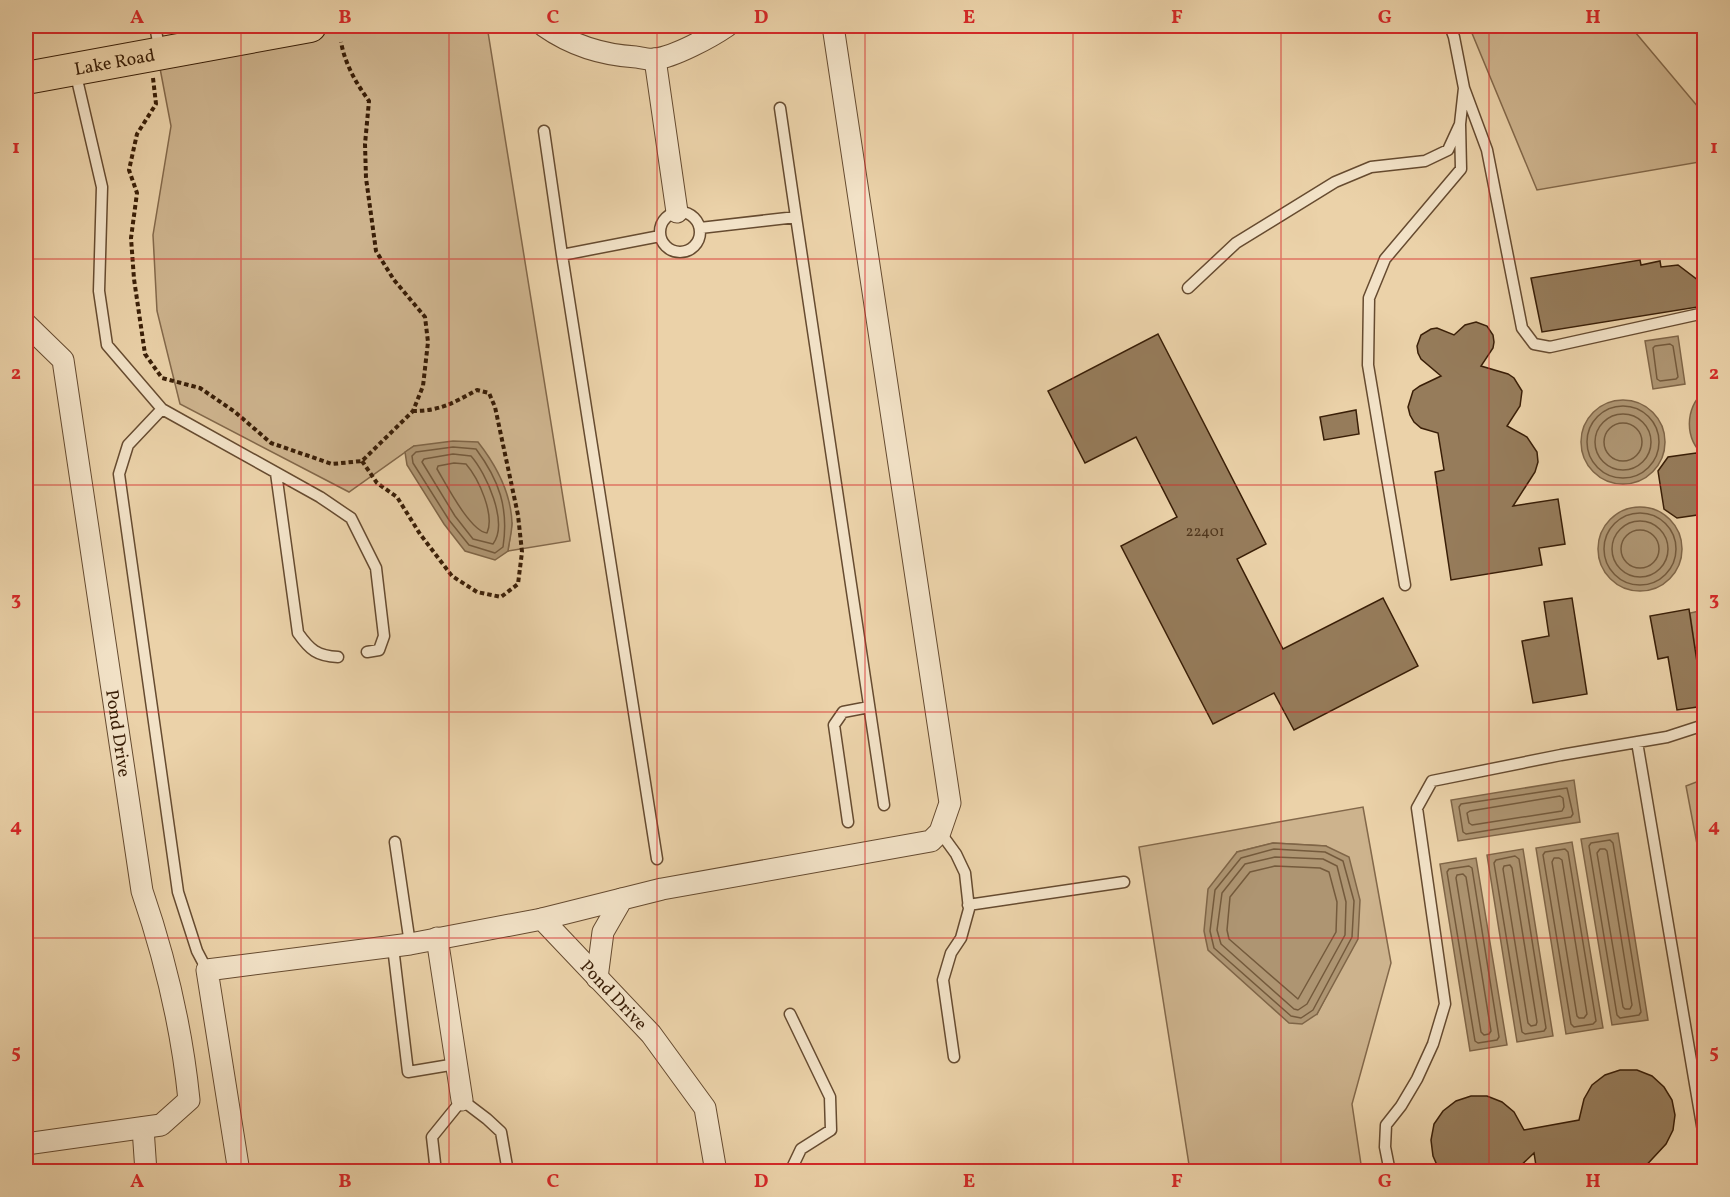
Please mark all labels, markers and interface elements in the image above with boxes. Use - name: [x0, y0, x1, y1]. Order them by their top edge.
- text: A: [130, 4, 144, 32]
- text: B: [338, 4, 352, 32]
- text: C: [547, 4, 560, 32]
- text: D: [754, 4, 768, 32]
- text: E: [963, 4, 975, 32]
- text: F: [1171, 4, 1183, 32]
- text: G: [1378, 4, 1392, 32]
- text: H: [1585, 4, 1601, 32]
- street label: Lake Road: [73, 44, 157, 83]
- text: 1: [12, 134, 20, 162]
- text: 1: [1710, 134, 1718, 162]
- text: 2: [11, 360, 21, 388]
- text: 2: [1709, 360, 1719, 388]
- house number: 22401: [1185, 522, 1225, 543]
- text: 3: [11, 586, 21, 614]
- text: 3: [1709, 586, 1719, 614]
- street label: Pond Drive: [98, 688, 136, 779]
- text: 4: [10, 813, 22, 841]
- text: 4: [1708, 813, 1720, 841]
- street label: Pond Drive: [573, 955, 652, 1036]
- text: 5: [11, 1039, 21, 1067]
- text: 5: [1709, 1039, 1719, 1067]
- text: A: [130, 1168, 144, 1196]
- text: B: [338, 1168, 352, 1196]
- text: C: [547, 1168, 560, 1196]
- text: D: [754, 1168, 768, 1196]
- text: E: [963, 1168, 975, 1196]
- text: F: [1171, 1168, 1183, 1196]
- text: G: [1378, 1168, 1392, 1196]
- text: H: [1585, 1168, 1601, 1196]

